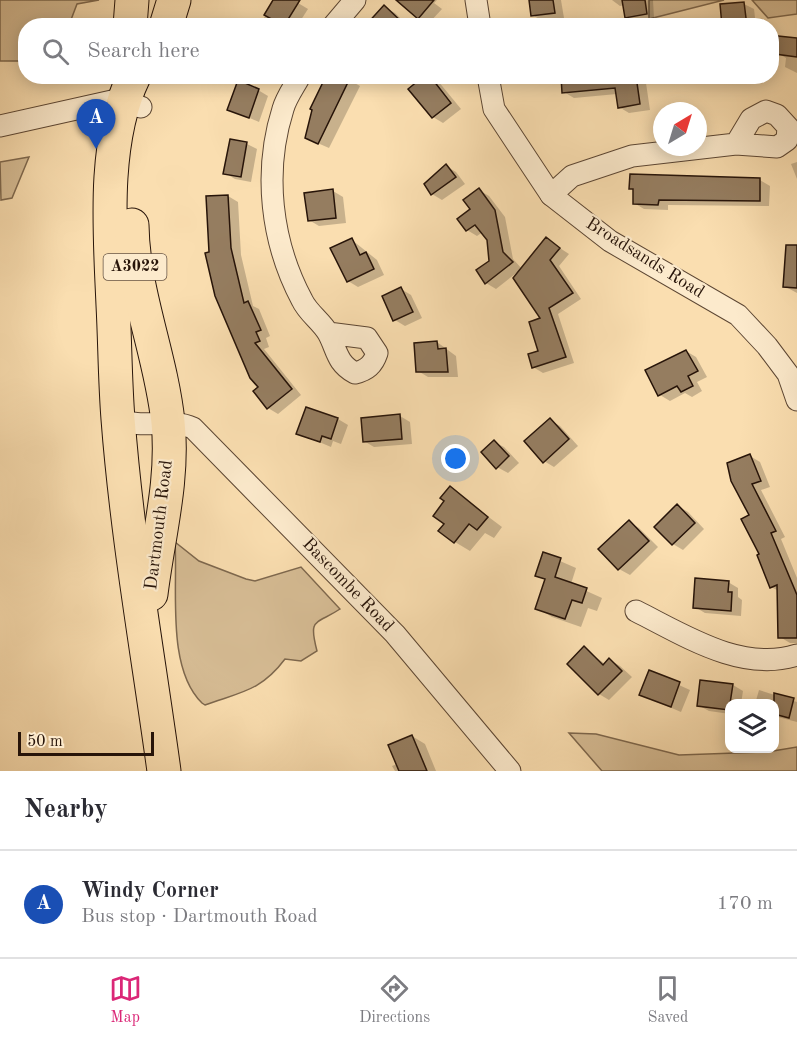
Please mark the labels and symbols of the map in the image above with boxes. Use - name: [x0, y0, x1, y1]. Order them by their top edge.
- pin: A: [76, 100, 116, 149]
- north arrow: [653, 102, 707, 156]
- street label: Broadsands Road: [583, 214, 707, 302]
- road number: A3022: [104, 254, 166, 280]
- your location: [441, 444, 470, 473]
- street label: Dartmouth Road: [142, 459, 176, 591]
- street label: Bascombe Road: [299, 535, 397, 635]
- scale bar: [18, 729, 154, 756]

